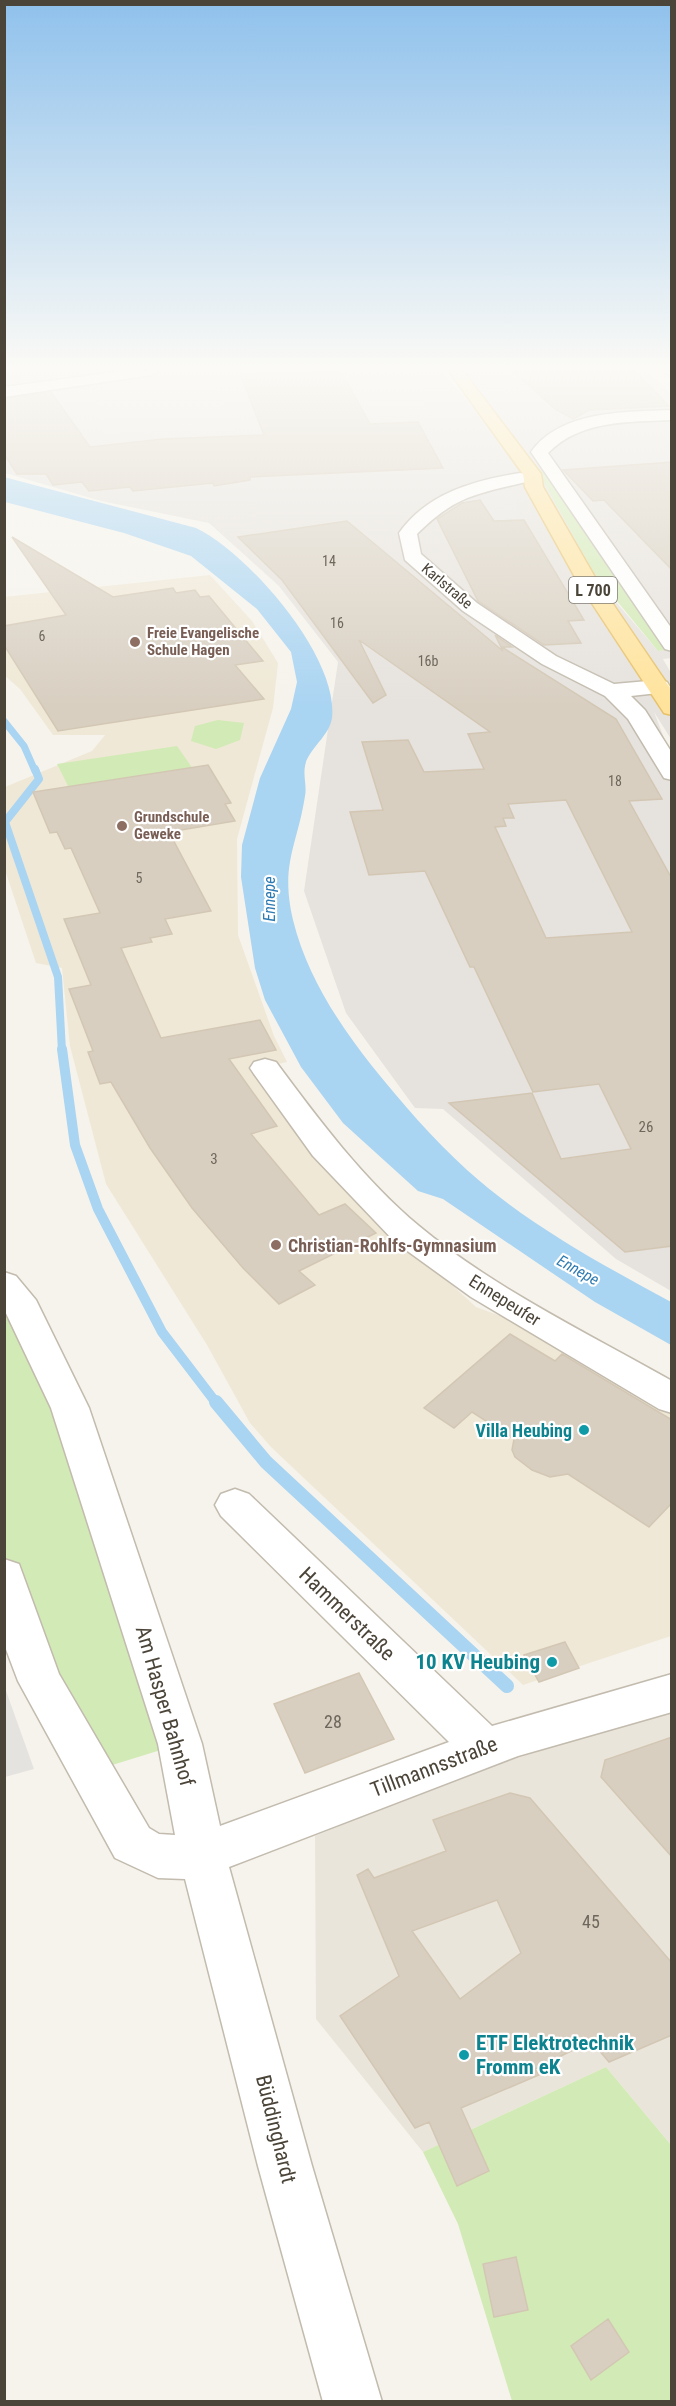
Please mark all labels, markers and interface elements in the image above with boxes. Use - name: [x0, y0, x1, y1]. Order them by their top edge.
- house number: 14: [322, 553, 336, 569]
- street label: Karlstraße: [418, 560, 476, 612]
- road number: L 700: [569, 577, 617, 603]
- house number: 16: [330, 615, 344, 631]
- place label: Freie Evangelische Schule Hagen: [147, 624, 259, 659]
- house number: 6: [39, 628, 46, 644]
- marker: Freie Evangelische Schule Hagen: [128, 635, 142, 649]
- house number: 16b: [418, 653, 438, 669]
- house number: 18: [608, 773, 622, 789]
- place label: Grundschule Geweke: [134, 808, 209, 843]
- marker: Grundschule Geweke: [115, 819, 129, 833]
- house number: 5: [136, 870, 143, 886]
- water label: Ennepe: [260, 877, 279, 921]
- house number: 26: [639, 1118, 653, 1136]
- house number: 3: [210, 1150, 218, 1168]
- place label: Christian-Rohlfs-Gymnasium: [288, 1235, 497, 1256]
- marker: Christian-Rohlfs-Gymnasium: [269, 1238, 283, 1252]
- water label: Ennepe: [554, 1251, 602, 1289]
- street label: Ennepeufer: [465, 1270, 545, 1330]
- place label: Villa Heubing: [475, 1420, 572, 1441]
- marker: Villa Heubing: [577, 1423, 591, 1437]
- street label: Hammerstraße: [294, 1562, 400, 1666]
- street label: Am Hasper Bahnhof: [131, 1623, 200, 1789]
- place label: 10 KV Heubing: [415, 1650, 540, 1674]
- marker: 10 KV Heubing: [545, 1655, 559, 1669]
- house number: 28: [324, 1711, 342, 1732]
- street label: Tillmannsstraße: [367, 1732, 501, 1802]
- house number: 45: [582, 1911, 600, 1932]
- place label: ETF Elektrotechnik Fromm eK: [476, 2031, 635, 2079]
- marker: ETF Elektrotechnik Fromm eK: [457, 2048, 471, 2062]
- street label: Büddinghardt: [251, 2072, 301, 2186]

